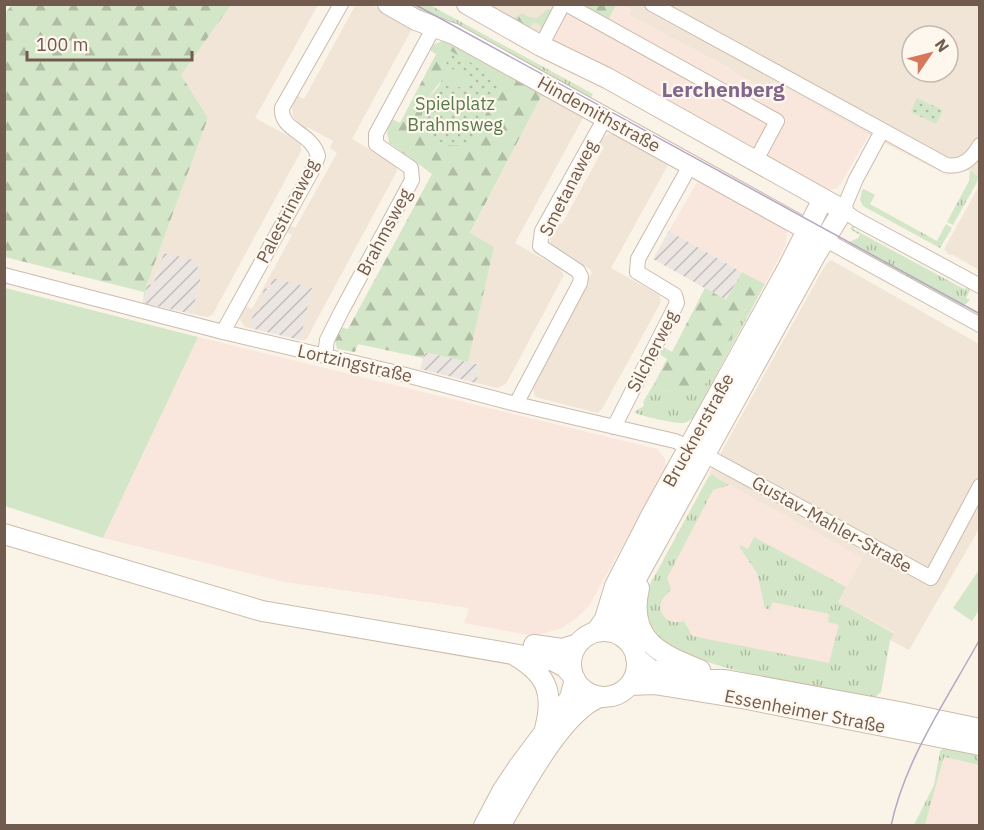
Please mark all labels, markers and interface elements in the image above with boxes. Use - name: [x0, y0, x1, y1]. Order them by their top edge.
- scale bar: [27, 24, 192, 62]
- north arrow: [900, 24, 960, 84]
- text: 100 m: [36, 33, 88, 56]
- text: N: [931, 35, 954, 56]
- street label: Hindemithstraße: [533, 71, 665, 157]
- district label: Lerchenberg: [661, 75, 785, 103]
- park label: Spielplatz Brahmsweg: [407, 92, 503, 136]
- street label: Smetanaweg: [534, 136, 602, 240]
- street label: Palestrinaweg: [251, 155, 323, 267]
- street label: Brahmsweg: [351, 184, 417, 280]
- street label: Silcherweg: [622, 306, 683, 396]
- street label: Lortzingstraße: [295, 339, 415, 387]
- street label: Brucknerstraße: [657, 369, 739, 491]
- street label: Gustav-Mahler-Straße: [748, 470, 916, 578]
- street label: Essenheimer Straße: [723, 684, 888, 738]

